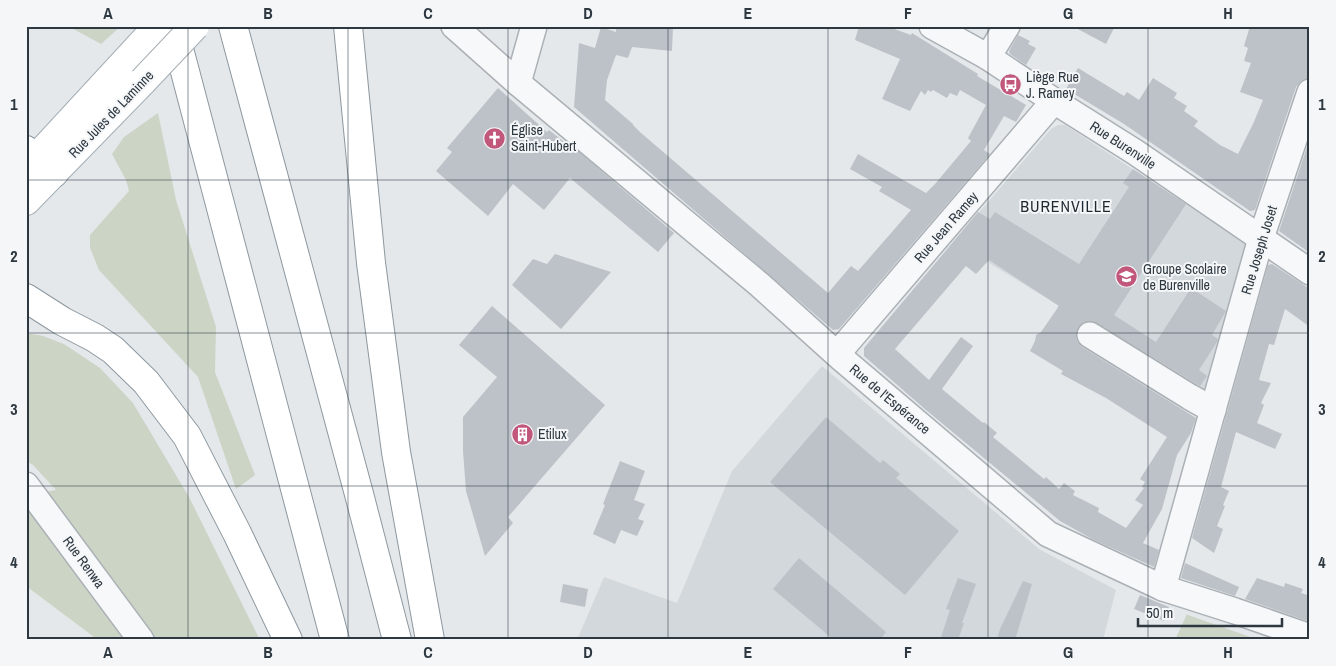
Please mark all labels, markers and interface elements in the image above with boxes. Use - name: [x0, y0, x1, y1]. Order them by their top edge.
- text: A: [103, 2, 113, 24]
- text: B: [263, 2, 273, 24]
- text: C: [423, 2, 433, 24]
- text: D: [583, 2, 593, 24]
- text: E: [744, 2, 753, 24]
- text: F: [904, 2, 912, 24]
- text: G: [1063, 2, 1073, 24]
- text: H: [1223, 2, 1233, 24]
- street label: Rue Jules de Laminne: [65, 66, 157, 162]
- place label: Liège Rue J. Ramey: [1026, 68, 1079, 102]
- bus stop icon: Liège Rue J. Ramey: [998, 73, 1022, 97]
- text: 1: [10, 93, 18, 115]
- text: 1: [1318, 93, 1326, 115]
- street label: Rue Burenville: [1087, 117, 1159, 173]
- place label: Église Saint-Hubert: [511, 121, 576, 155]
- church icon: Église Saint-Hubert: [483, 126, 507, 150]
- street label: Rue Jean Ramey: [910, 187, 982, 266]
- district label: BURENVILLE: [1020, 195, 1112, 217]
- street label: Rue Joseph Joset: [1237, 203, 1281, 297]
- text: 2: [10, 245, 18, 267]
- text: 2: [1318, 245, 1326, 267]
- place label: Groupe Scolaire de Burenville: [1143, 260, 1227, 294]
- school or university icon: Groupe Scolaire de Burenville: [1115, 265, 1139, 289]
- street label: Rue de l'Espérance: [846, 360, 934, 438]
- text: 3: [10, 398, 18, 420]
- text: 3: [1318, 398, 1326, 420]
- building icon: Etilux: [510, 422, 534, 446]
- place label: Etilux: [538, 425, 567, 443]
- street label: Rue Renwa: [59, 532, 109, 592]
- text: 4: [10, 551, 18, 573]
- text: 4: [1318, 551, 1326, 573]
- scale bar: [1138, 596, 1282, 628]
- text: 50 m: [1146, 602, 1173, 623]
- text: A: [103, 641, 113, 663]
- text: B: [263, 641, 273, 663]
- text: C: [423, 641, 433, 663]
- text: D: [583, 641, 593, 663]
- text: E: [744, 641, 753, 663]
- text: F: [904, 641, 912, 663]
- text: G: [1063, 641, 1073, 663]
- text: H: [1223, 641, 1233, 663]

